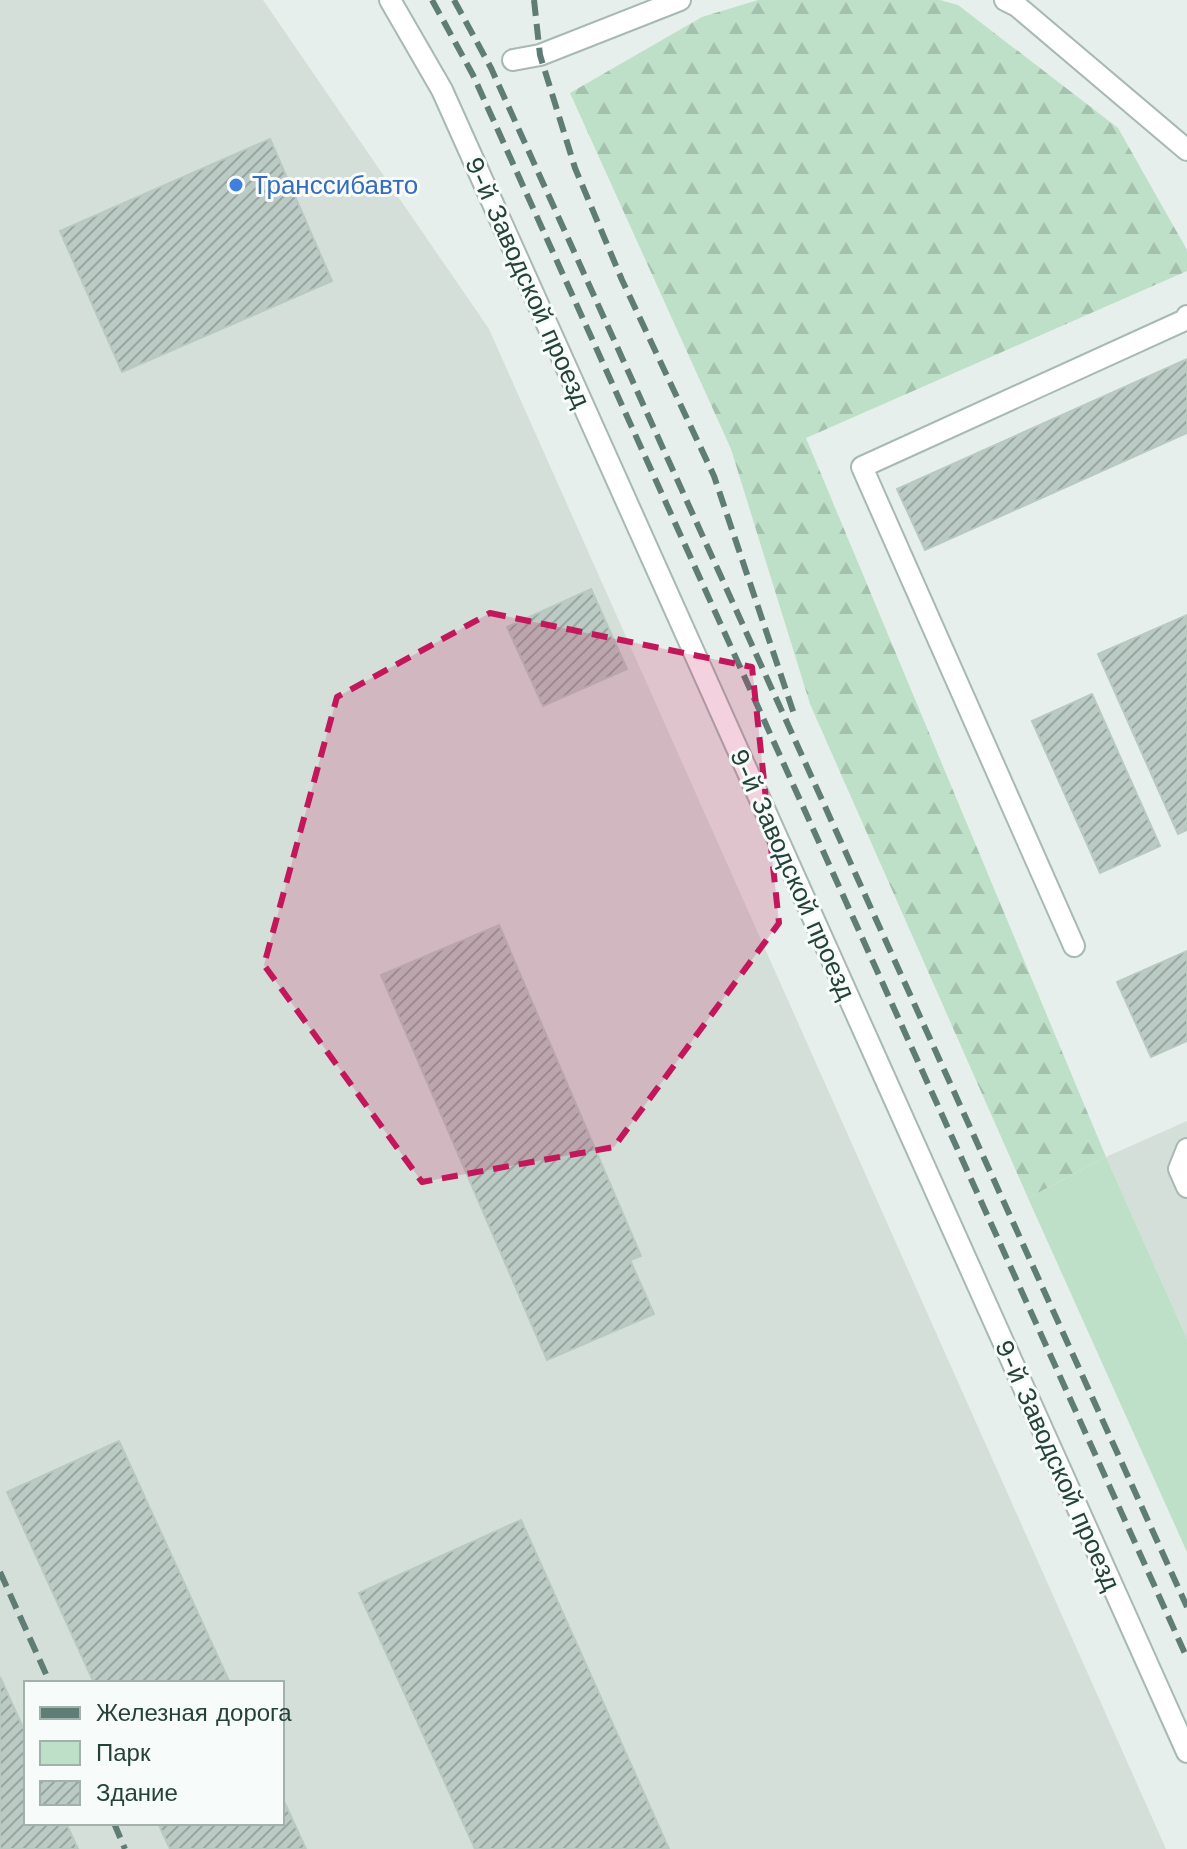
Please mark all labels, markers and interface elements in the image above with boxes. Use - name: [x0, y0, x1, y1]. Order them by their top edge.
- street label: 9-й Заводской проезд: [459, 152, 597, 412]
- place label: Транссибавто: [252, 170, 418, 200]
- marker: Транссибавто: [227, 176, 245, 194]
- street label: 9-й Заводской проезд: [724, 744, 862, 1004]
- street label: 9-й Заводской проезд: [989, 1335, 1127, 1595]
- legend: [24, 1681, 284, 1825]
- text: Железная дорога: [96, 1699, 292, 1727]
- text: Парк: [96, 1739, 151, 1767]
- text: Здание: [96, 1779, 178, 1807]

